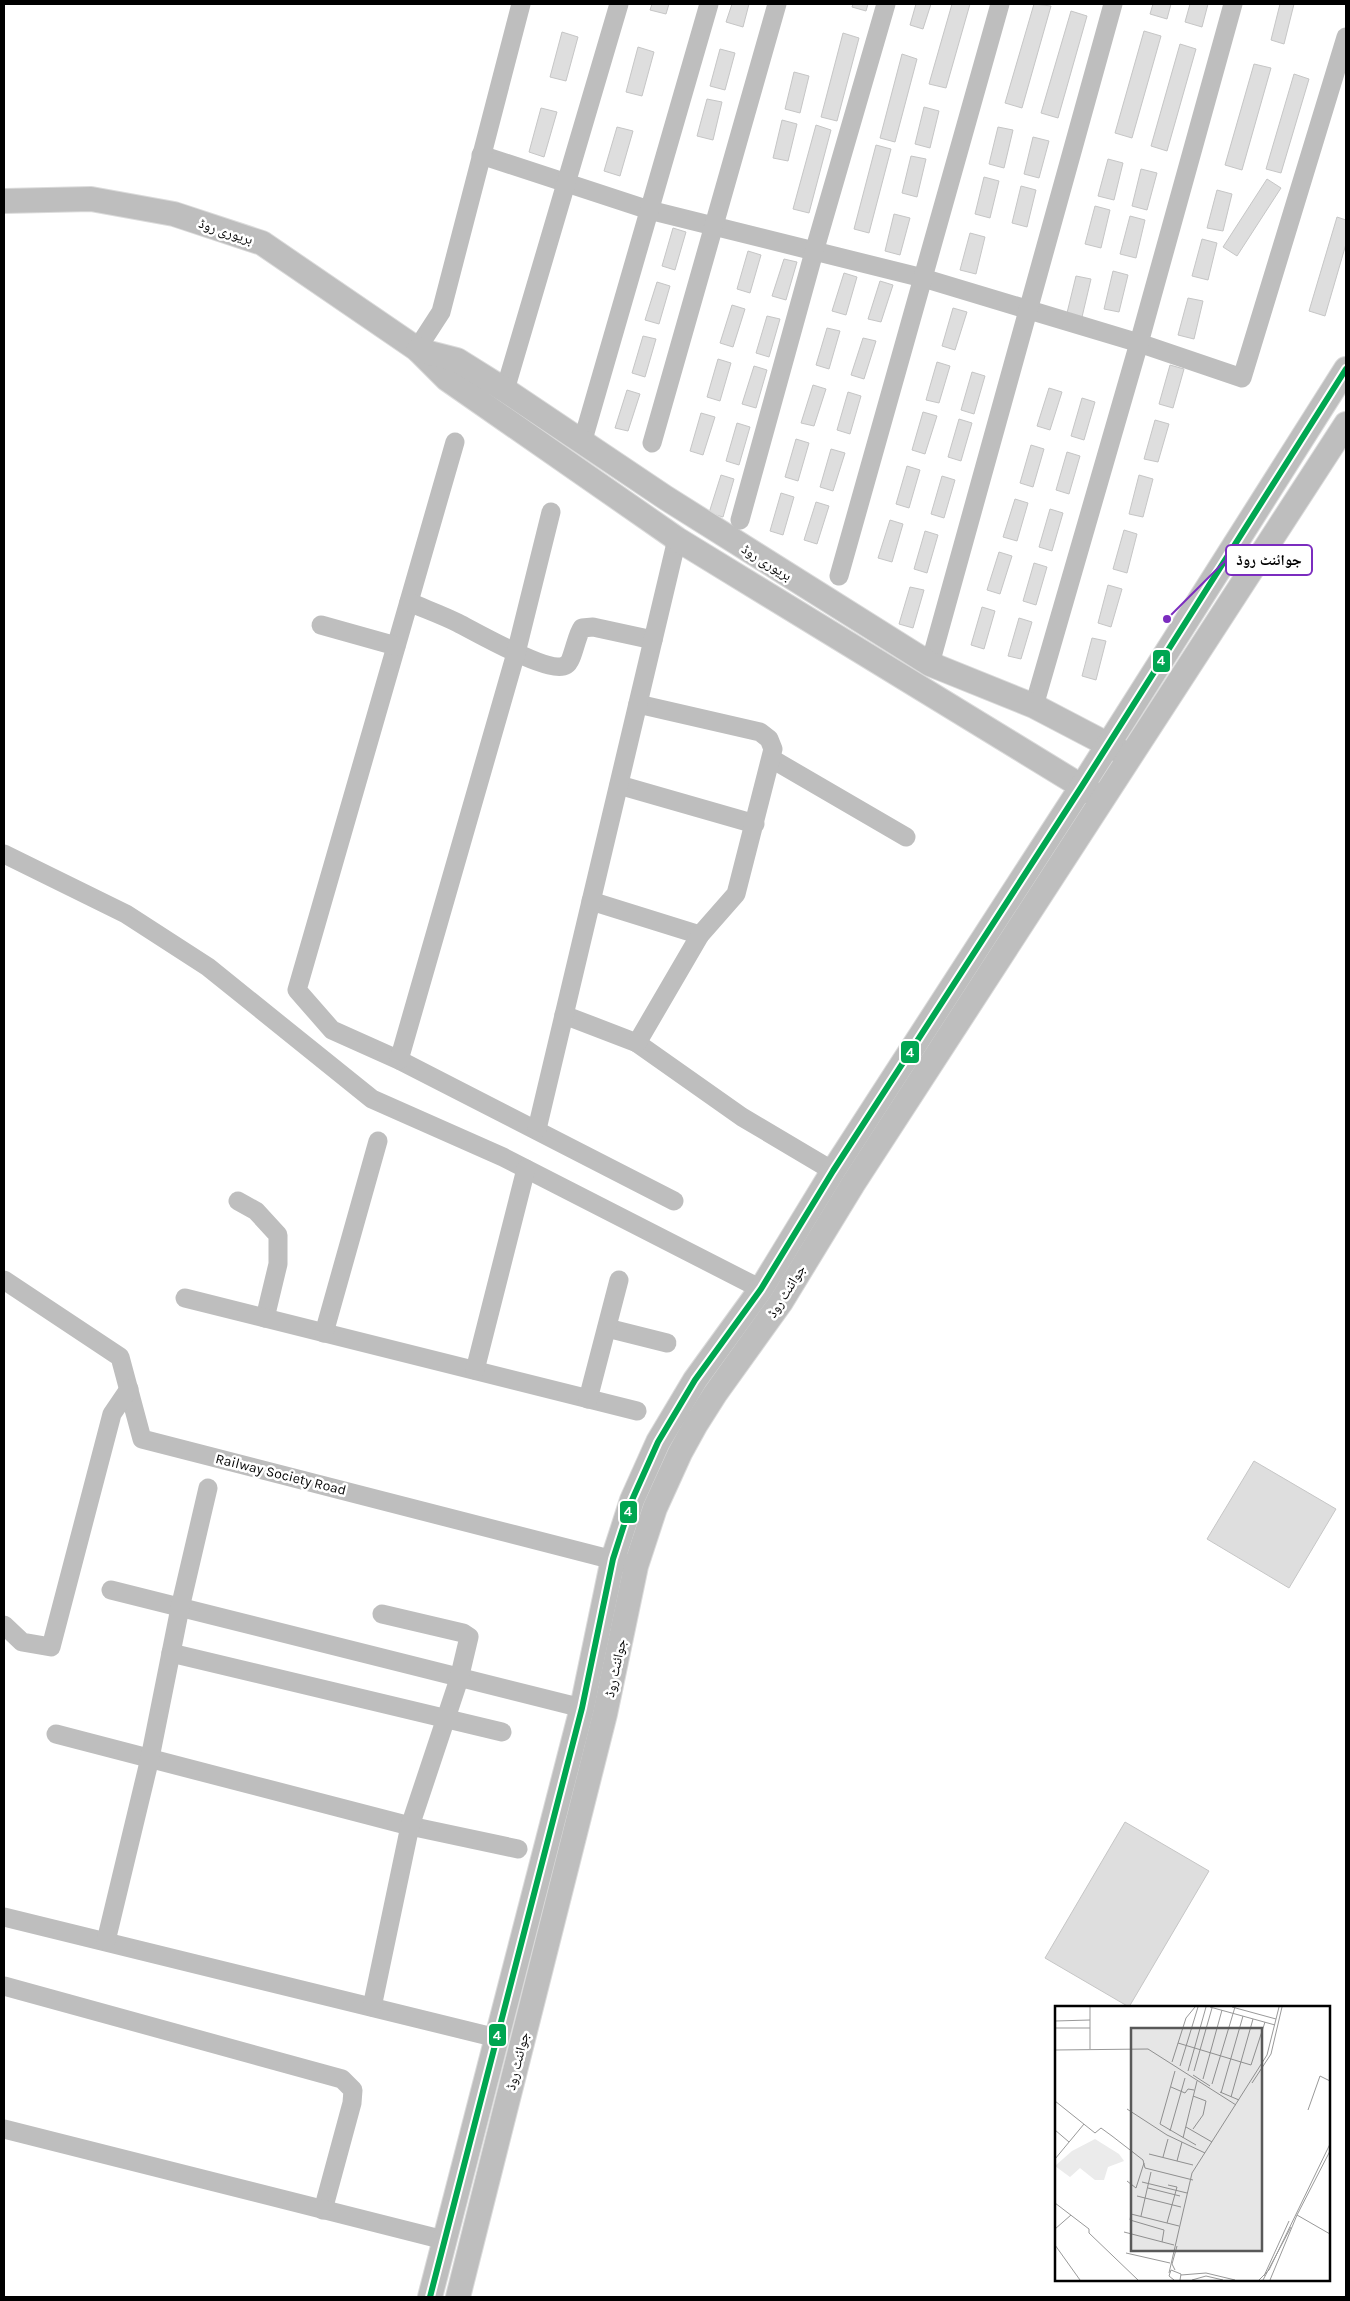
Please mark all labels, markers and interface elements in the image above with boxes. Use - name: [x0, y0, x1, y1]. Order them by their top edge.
- street label: بریوری روڈ: [197, 215, 255, 248]
- street label: بریوری روڈ: [738, 540, 795, 585]
- callout: جوائنٹ روڈ: [1226, 545, 1312, 575]
- text: جوائنٹ روڈ: [1236, 551, 1302, 569]
- line badge: 4: [1152, 649, 1171, 673]
- text: 4: [1157, 652, 1166, 669]
- line badge: 4: [900, 1040, 920, 1064]
- text: 4: [906, 1044, 915, 1061]
- street label: جوائنٹ روڈ: [764, 1262, 809, 1321]
- street label: Railway Society Road: [214, 1450, 348, 1499]
- line badge: 4: [619, 1500, 638, 1524]
- text: 4: [624, 1503, 633, 1520]
- street label: جوائنٹ روڈ: [601, 1637, 630, 1699]
- inset map: [1055, 2006, 1330, 2281]
- line badge: 4: [488, 2023, 507, 2047]
- text: 4: [493, 2027, 502, 2044]
- street label: جوائنٹ روڈ: [502, 2030, 533, 2092]

